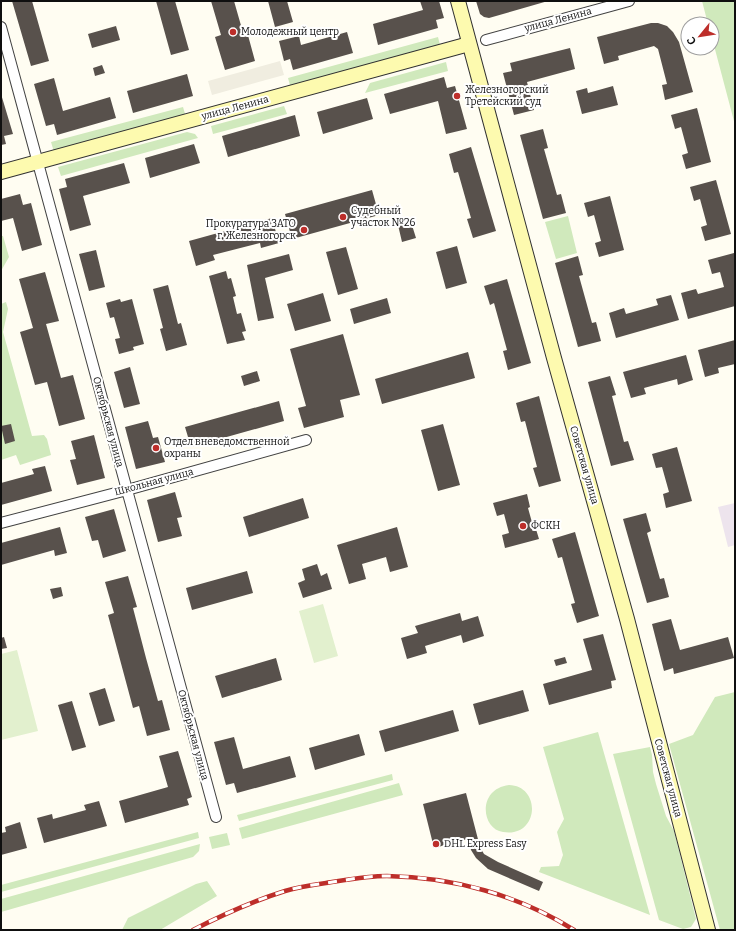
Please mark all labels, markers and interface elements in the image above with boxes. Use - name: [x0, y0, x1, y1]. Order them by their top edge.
- street label: улица Ленина: [522, 5, 593, 35]
- north arrow: [680, 16, 720, 56]
- place label: Молодежный центр: [241, 26, 339, 38]
- marker: Молодежный центр: [228, 27, 238, 37]
- text: С: [684, 34, 699, 47]
- place label: Железногорский Третейский суд: [465, 84, 549, 108]
- marker: Железногорский Третейский суд: [452, 91, 462, 101]
- street label: улица Ленина: [199, 93, 270, 123]
- place label: Судебный участок №26: [350, 204, 415, 229]
- marker: Судебный участок №26: [338, 212, 348, 222]
- place label: Прокуратура ЗАТО г. Железногорск: [206, 218, 296, 242]
- marker: Прокуратура ЗАТО г. Железногорск: [299, 225, 309, 235]
- street label: Октябрьская улица: [90, 375, 127, 469]
- street label: Советская улица: [567, 424, 601, 506]
- place label: Отдел вневедомственной охраны: [164, 436, 290, 460]
- marker: Отдел вневедомственной охраны: [151, 443, 161, 453]
- street label: Школьная улица: [113, 466, 195, 498]
- place label: ФСКН: [531, 520, 560, 532]
- marker: ФСКН: [518, 521, 528, 531]
- street label: Октябрьская улица: [175, 688, 212, 782]
- street label: Советская улица: [652, 737, 684, 819]
- place label: DHL Express Easy: [444, 838, 527, 850]
- marker: DHL Express Easy: [431, 839, 441, 849]

